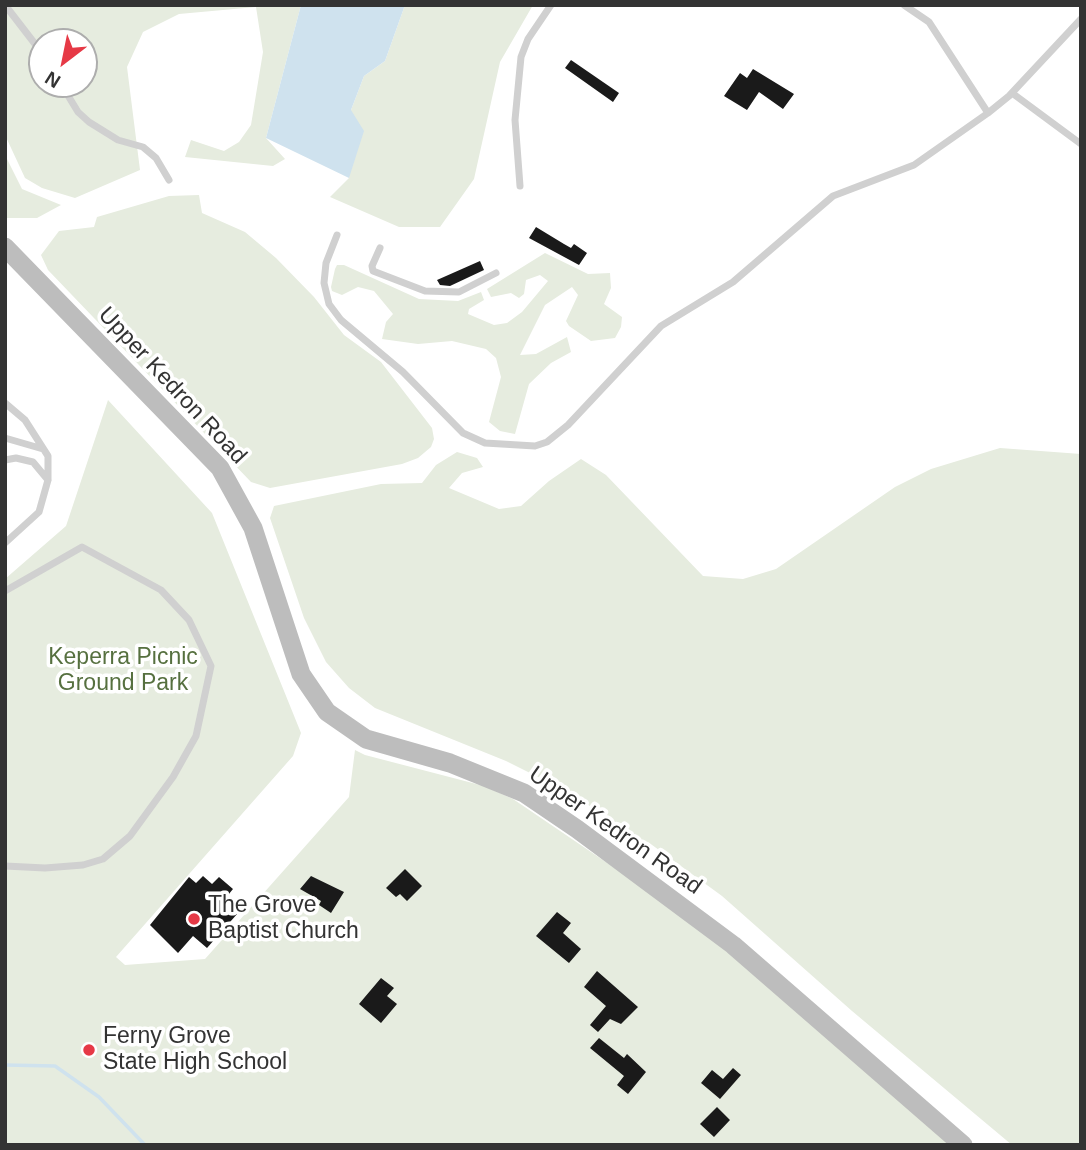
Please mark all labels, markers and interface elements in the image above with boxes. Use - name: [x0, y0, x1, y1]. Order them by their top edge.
- north arrow: [28, 28, 98, 98]
- text: N: [41, 67, 64, 92]
- street label: Upper Kedron Road: [92, 302, 252, 470]
- park label: Keperra Picnic Ground Park: [48, 644, 198, 698]
- street label: Upper Kedron Road: [523, 761, 707, 901]
- place label: The Grove Baptist Church: [208, 892, 359, 946]
- marker: The Grove Baptist Church: [186, 911, 202, 927]
- place label: Ferny Grove State High School: [103, 1023, 287, 1077]
- marker: Ferny Grove State High School: [81, 1042, 97, 1058]

